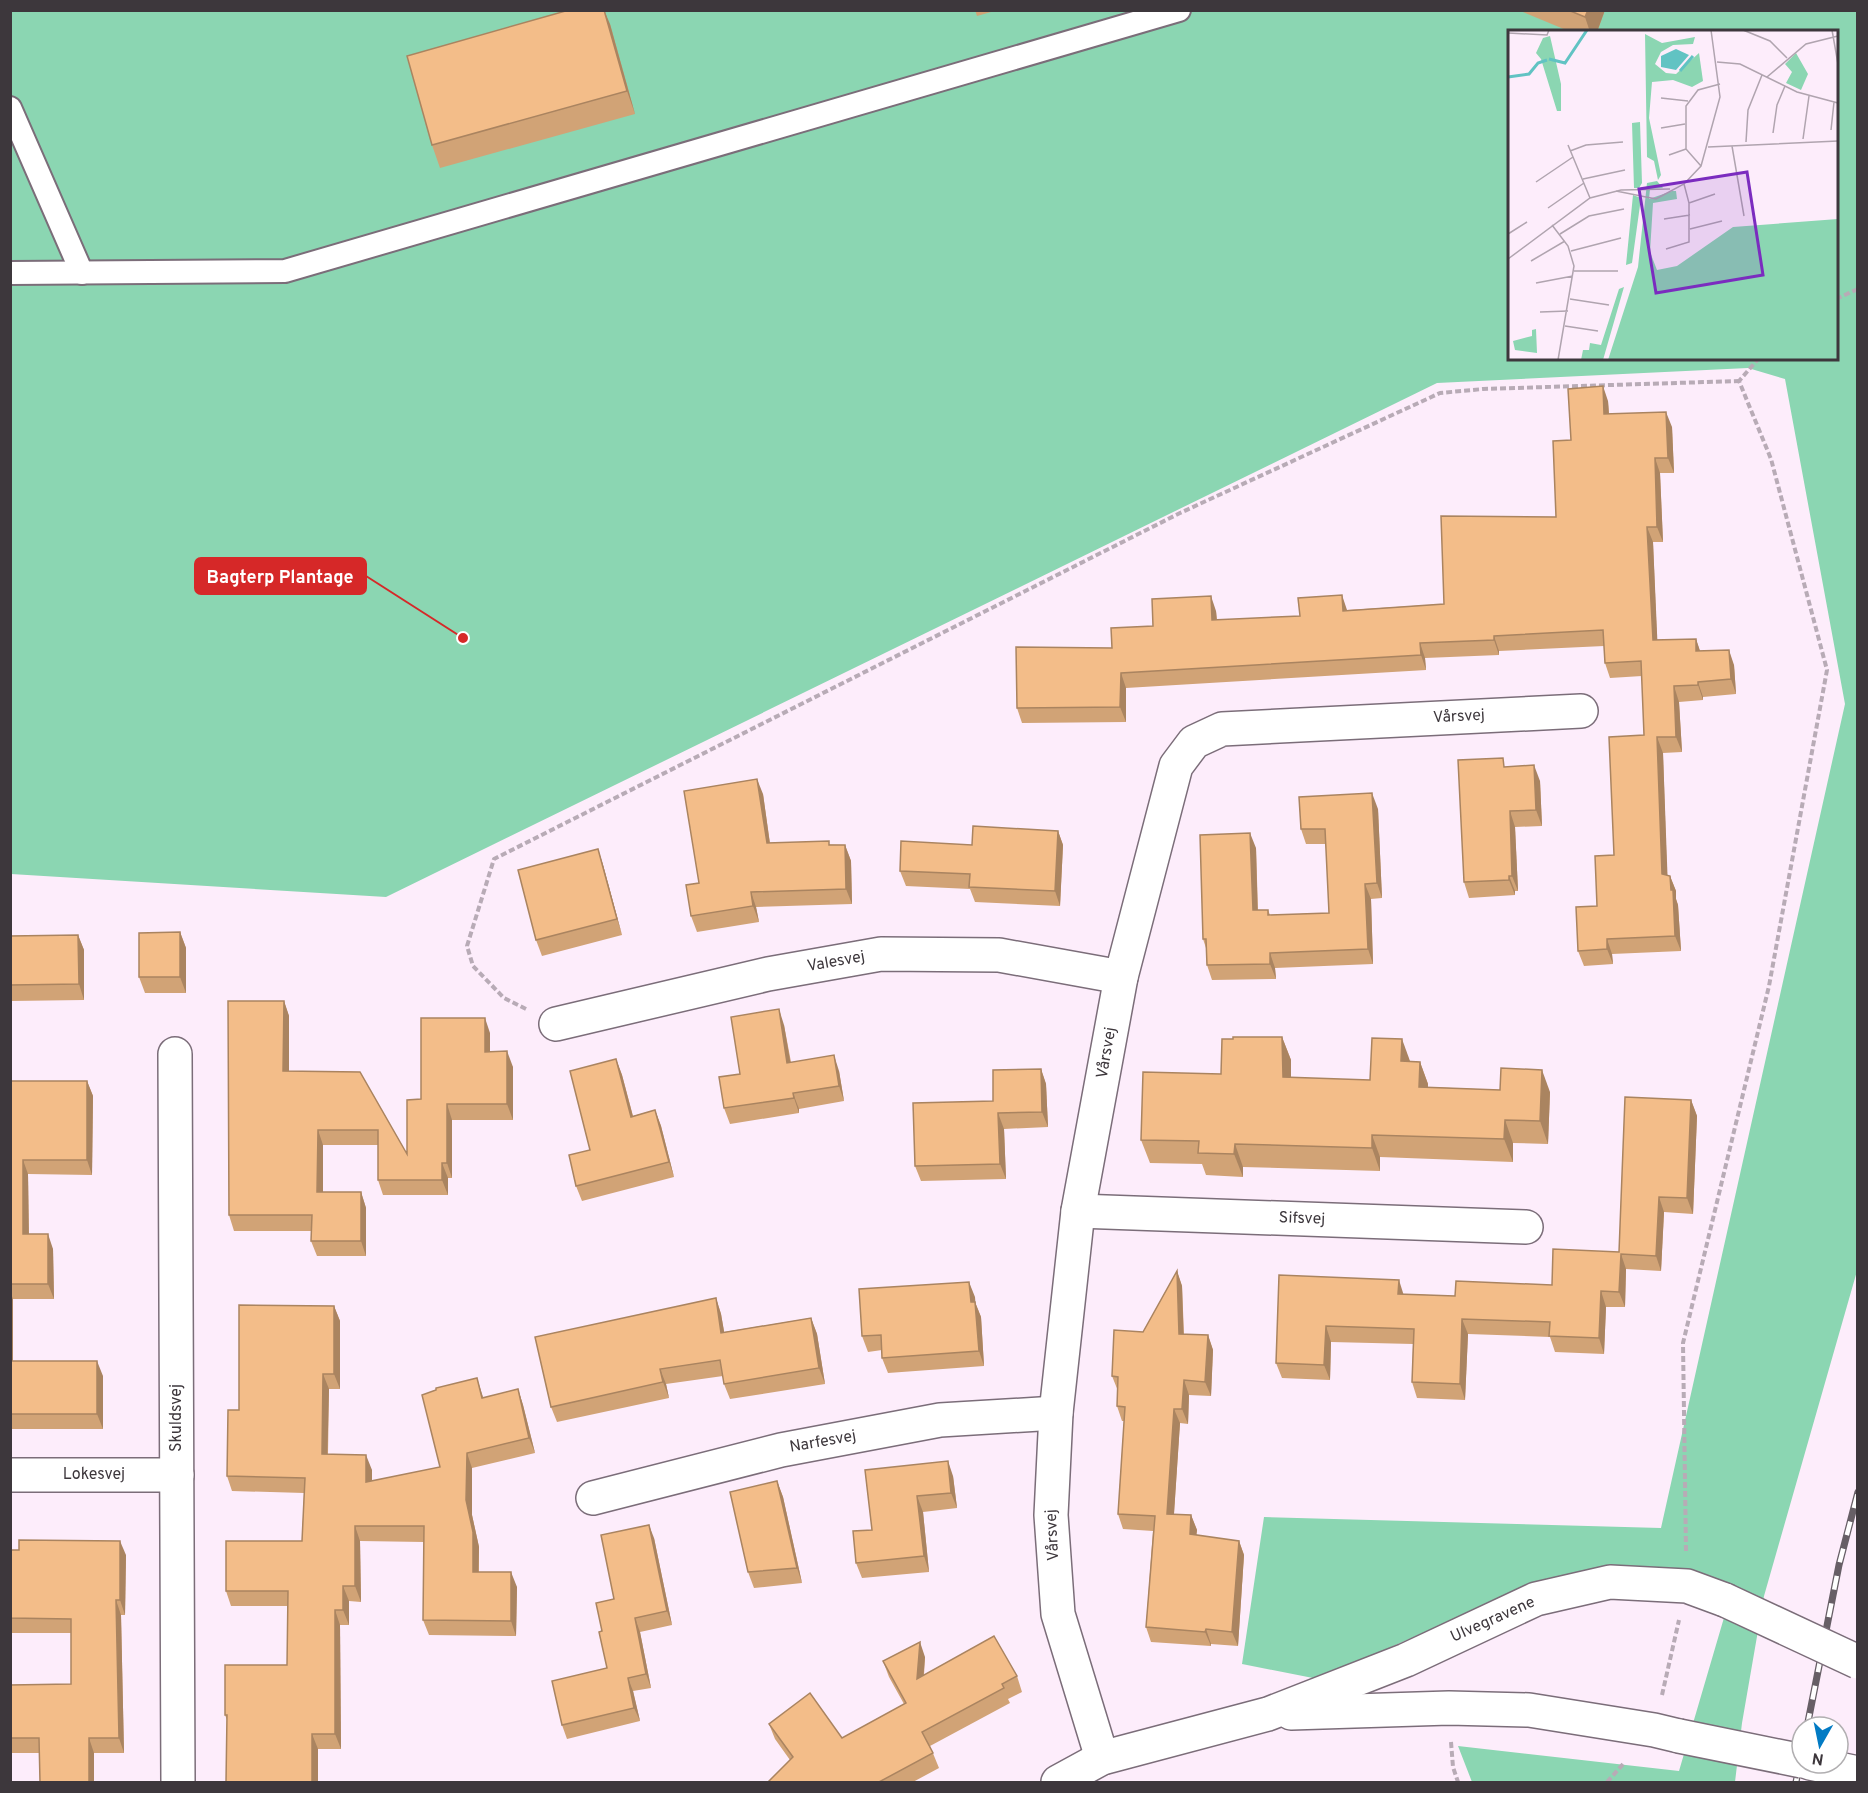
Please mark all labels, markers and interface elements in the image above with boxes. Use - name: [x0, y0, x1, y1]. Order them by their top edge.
- inset map: [1508, 30, 1838, 360]
- callout: Bagterp Plantage: [195, 558, 366, 594]
- text: Bagterp Plantage: [207, 567, 353, 590]
- street label: Vårsvej: [1433, 706, 1485, 728]
- street label: Valesvej: [806, 947, 866, 977]
- street label: Vårsvej: [1093, 1026, 1121, 1080]
- street label: Sifsvej: [1278, 1208, 1326, 1230]
- street label: Skuldsvej: [167, 1384, 187, 1452]
- street label: Narfesvej: [788, 1426, 858, 1458]
- street label: Lokesvej: [63, 1465, 125, 1485]
- street label: Vårsvej: [1042, 1509, 1064, 1561]
- street label: Ulvegravene: [1448, 1592, 1538, 1648]
- north arrow: [1790, 1715, 1850, 1775]
- text: N: [1811, 1747, 1825, 1769]

